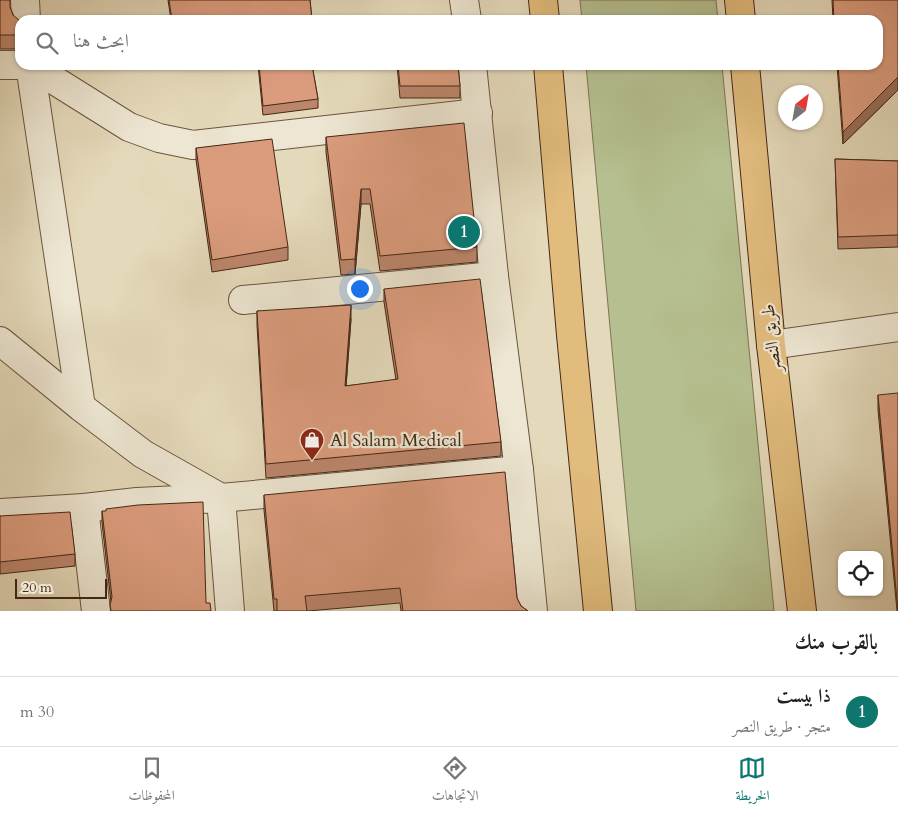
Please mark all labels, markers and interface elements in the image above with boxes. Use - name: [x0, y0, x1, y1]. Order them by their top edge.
- search box: [15, 15, 883, 70]
- text: ابحث هنا: [73, 28, 129, 54]
- icon: search: [33, 29, 61, 57]
- north arrow: [778, 85, 823, 130]
- pin: 1: [448, 213, 480, 251]
- your location: [347, 276, 373, 302]
- street label: طريق النصر: [755, 303, 788, 375]
- shop icon: Al Salam Medical: [299, 427, 325, 461]
- place label: Al Salam Medical: [330, 428, 462, 453]
- map controls: [838, 551, 883, 596]
- button: locate: [838, 551, 883, 596]
- scale bar: [15, 576, 108, 599]
- text: 20 m: [22, 578, 52, 597]
- text: بالقرب منك: [795, 628, 878, 657]
- text: ذا بيست: [777, 683, 831, 709]
- text: 30 m: [20, 701, 54, 723]
- text: 1: [858, 701, 866, 723]
- text: متجر · طريق النصر: [732, 716, 831, 738]
- tab: المحفوظات: [129, 754, 175, 809]
- tab: الاتجاهات: [432, 754, 478, 809]
- tab: الخريطة: [735, 754, 770, 809]

